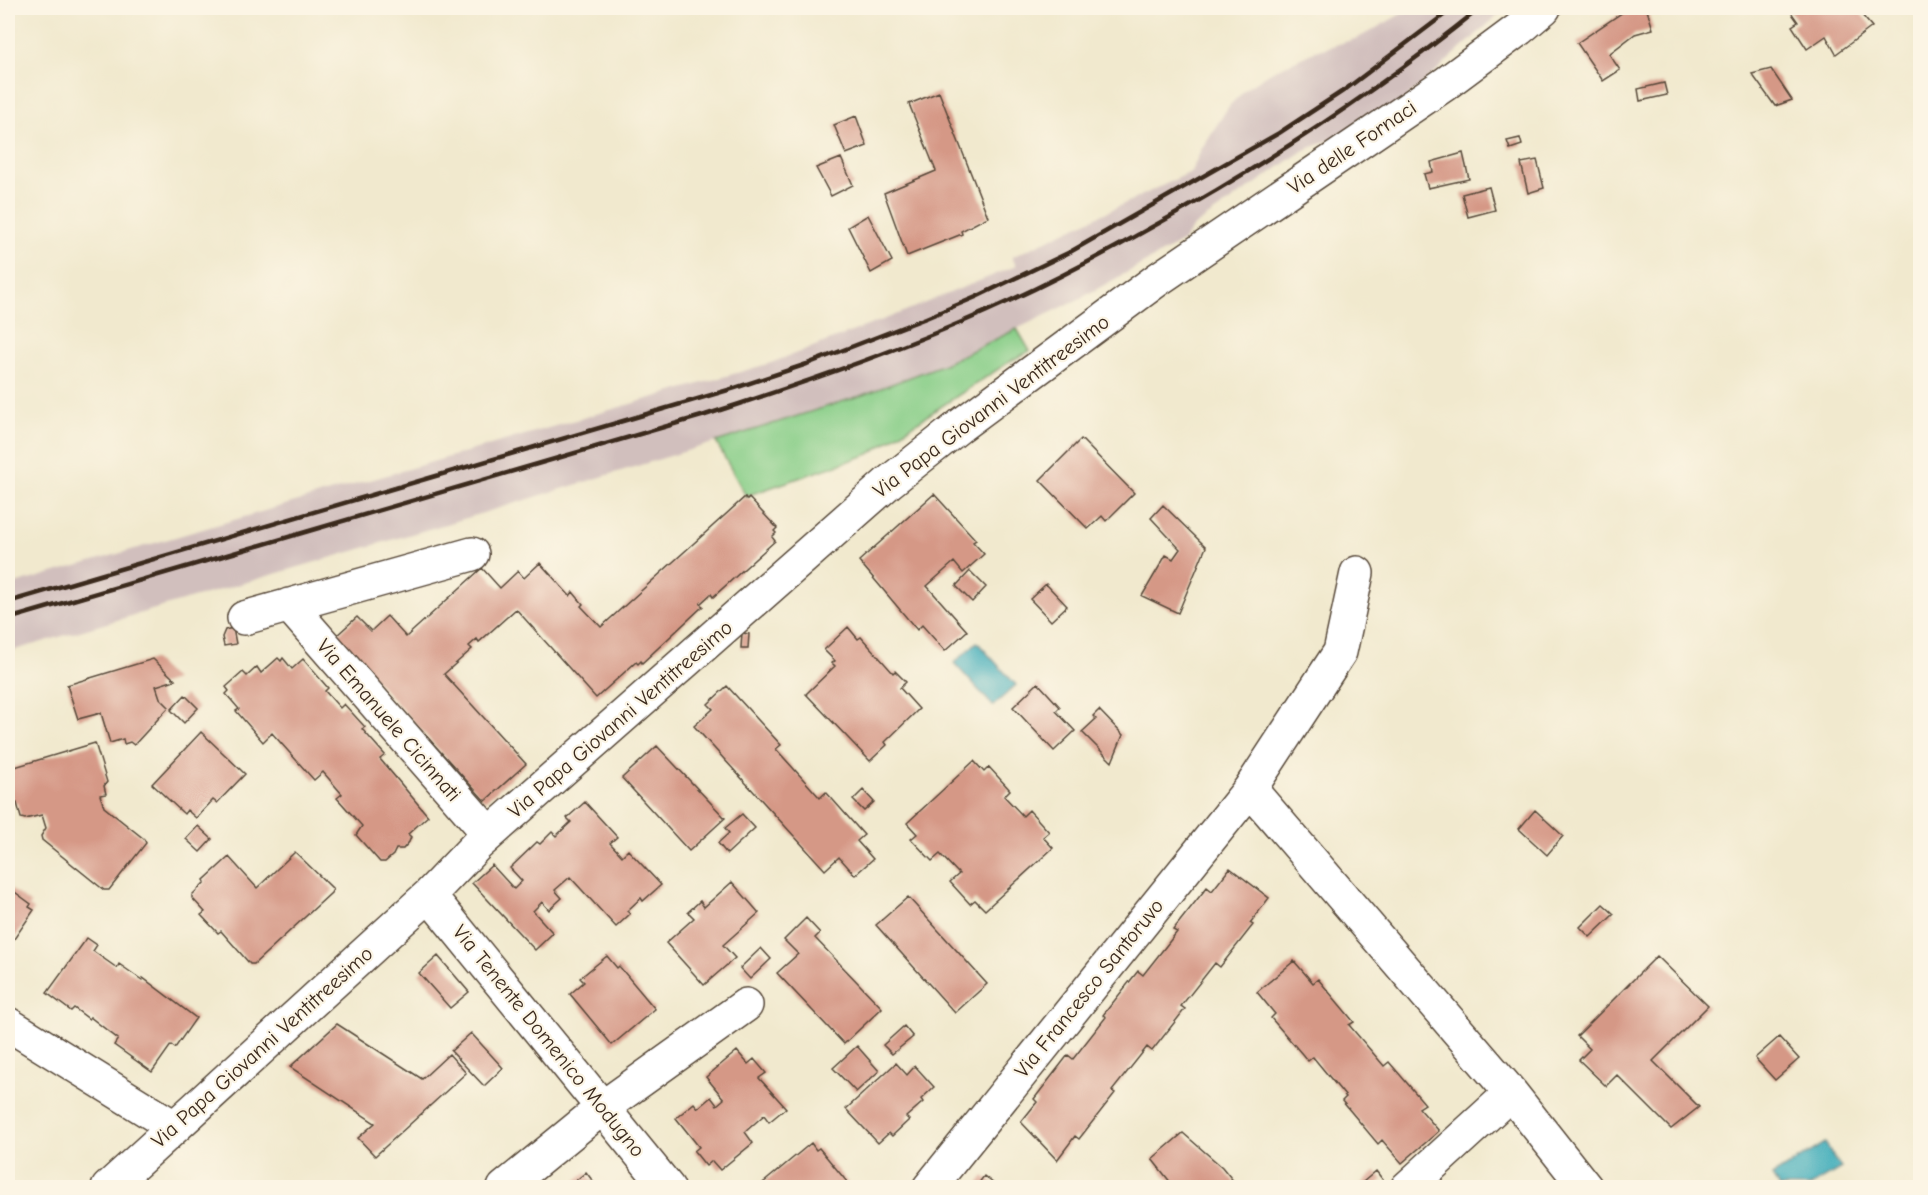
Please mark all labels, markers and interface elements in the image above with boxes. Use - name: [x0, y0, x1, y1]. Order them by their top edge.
- street label: Via delle Fornaci: [1283, 95, 1421, 199]
- street label: Via Papa Giovanni Ventitreesimo: [868, 309, 1114, 503]
- street label: Via Papa Giovanni Ventitreesimo: [503, 615, 737, 823]
- street label: Via Emanuele Cicinnati: [312, 634, 466, 806]
- street label: Via Francesco Santoruvo: [1009, 894, 1169, 1082]
- street label: Via Tenente Domenico Modugno: [448, 920, 650, 1162]
- street label: Via Papa Giovanni Ventitreesimo: [146, 941, 378, 1153]

